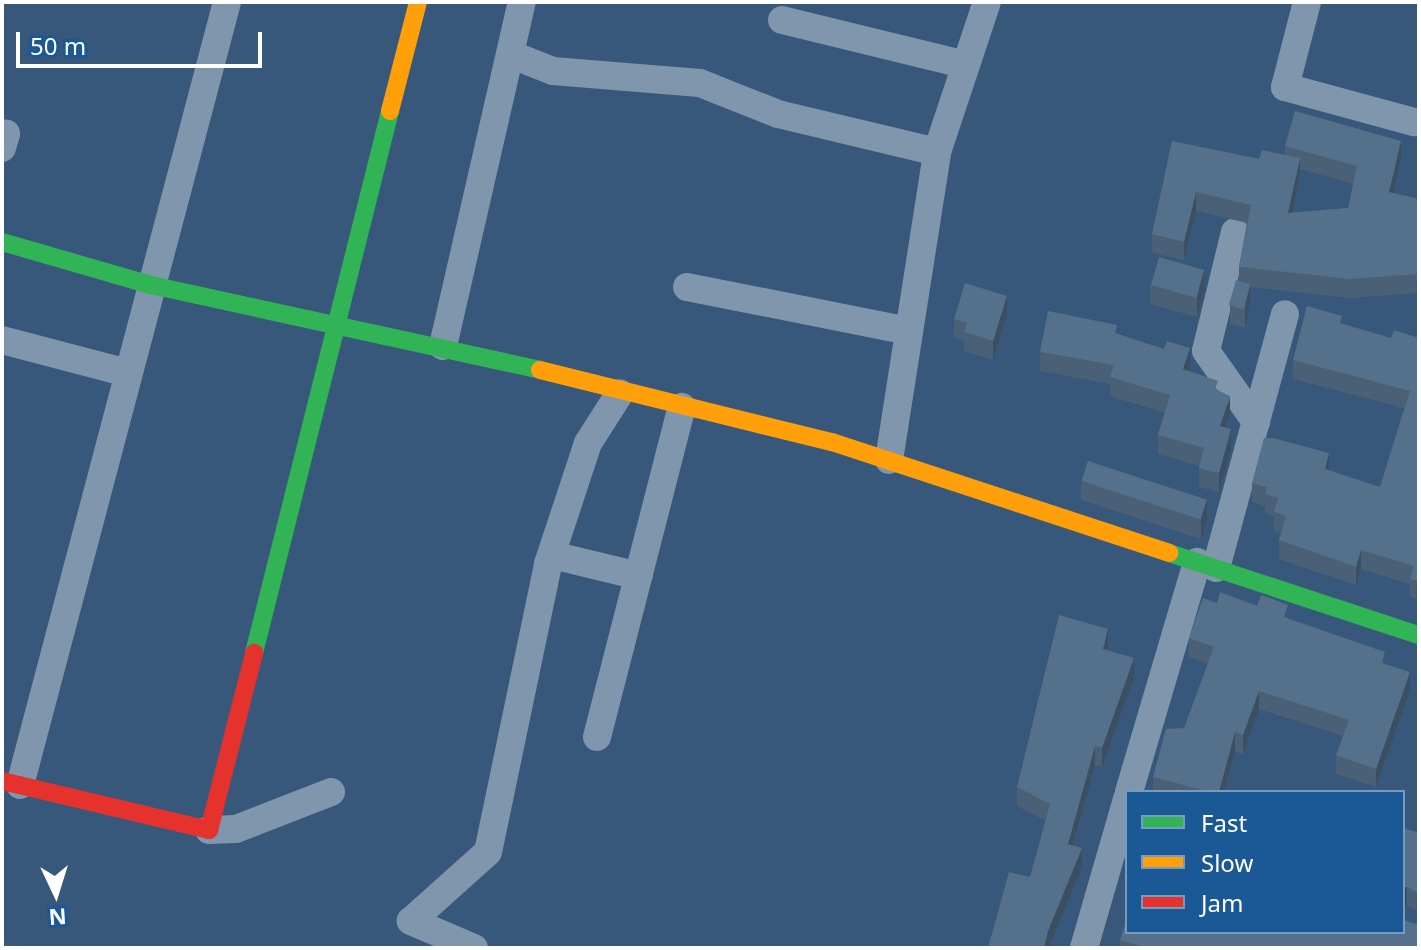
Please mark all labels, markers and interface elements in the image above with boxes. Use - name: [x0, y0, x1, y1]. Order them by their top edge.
- scale bar: [20, 16, 266, 66]
- text: 50 m: [30, 29, 86, 62]
- legend: [1125, 790, 1405, 934]
- text: Fast: [1201, 806, 1247, 839]
- text: Slow: [1201, 846, 1253, 879]
- north arrow: [16, 854, 96, 934]
- text: Jam: [1201, 886, 1243, 919]
- text: N: [48, 902, 68, 934]

